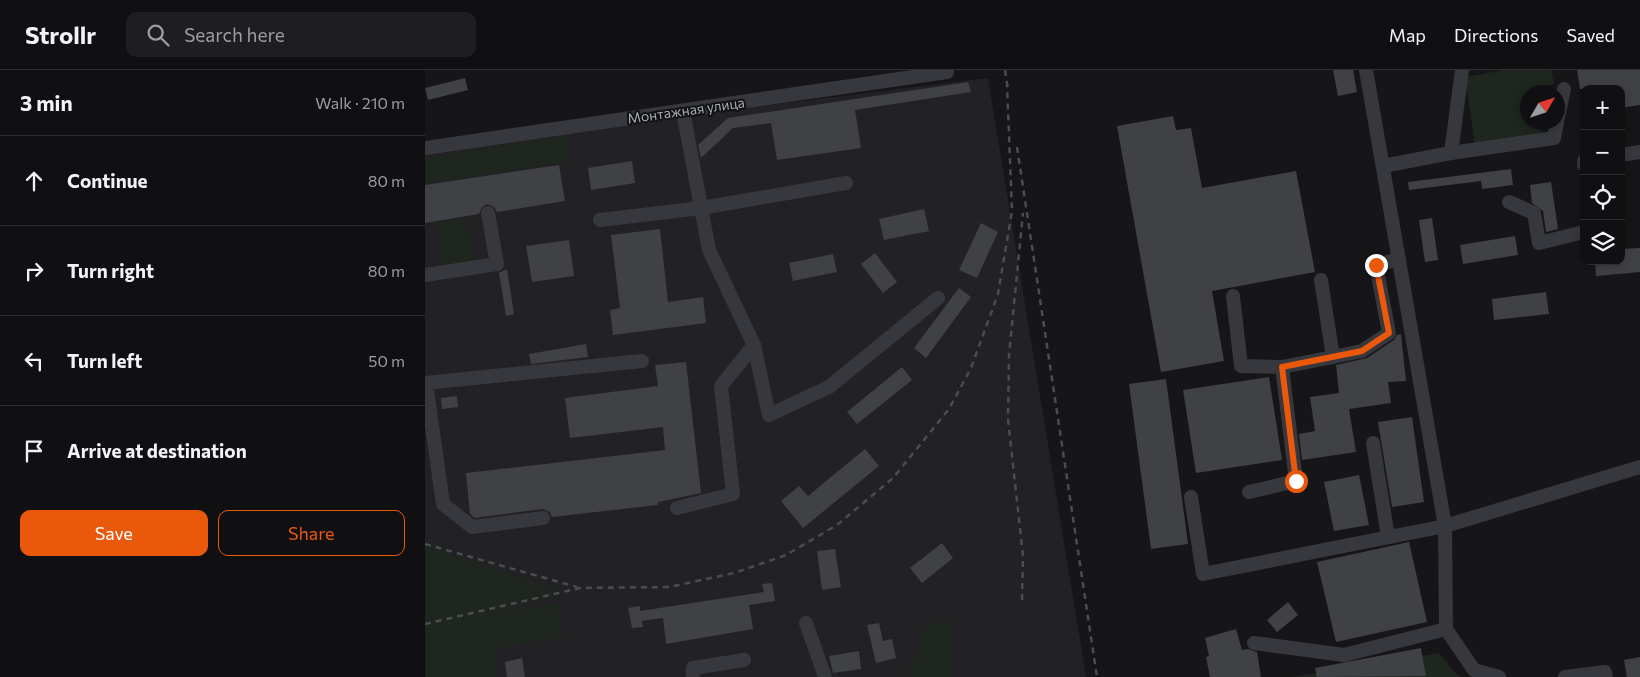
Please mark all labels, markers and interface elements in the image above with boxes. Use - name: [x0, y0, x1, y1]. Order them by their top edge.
- search box: [126, 12, 476, 57]
- text: Strollr: [25, 20, 96, 49]
- icon: search: [144, 21, 172, 49]
- text: Search here: [184, 23, 285, 46]
- text: Map: [1389, 24, 1426, 46]
- text: Directions: [1454, 24, 1538, 46]
- text: Saved: [1566, 24, 1615, 46]
- north arrow: [1520, 85, 1565, 130]
- map controls: [1580, 85, 1625, 265]
- button: +: [1580, 85, 1625, 130]
- text: 3 min: [20, 90, 73, 115]
- text: Walk · 210 m: [315, 93, 405, 112]
- street label: Монтажная улица: [626, 93, 746, 127]
- button: −: [1580, 130, 1625, 175]
- icon: ahead: [20, 167, 48, 195]
- text: Continue: [67, 169, 147, 192]
- text: 80 m: [368, 171, 405, 190]
- button: locate: [1580, 175, 1625, 220]
- button: layers: [1580, 220, 1625, 265]
- route end: [1365, 254, 1388, 277]
- icon: right: [20, 257, 48, 285]
- text: Turn right: [67, 259, 154, 282]
- text: 80 m: [368, 261, 405, 280]
- icon: left: [20, 347, 48, 375]
- text: Turn left: [67, 349, 142, 372]
- text: 50 m: [368, 351, 405, 370]
- icon: arrive: [20, 437, 48, 465]
- text: Arrive at destination: [67, 439, 247, 462]
- route start: [1285, 470, 1308, 493]
- button: Save: [20, 510, 208, 556]
- button: Share: [218, 510, 405, 556]

